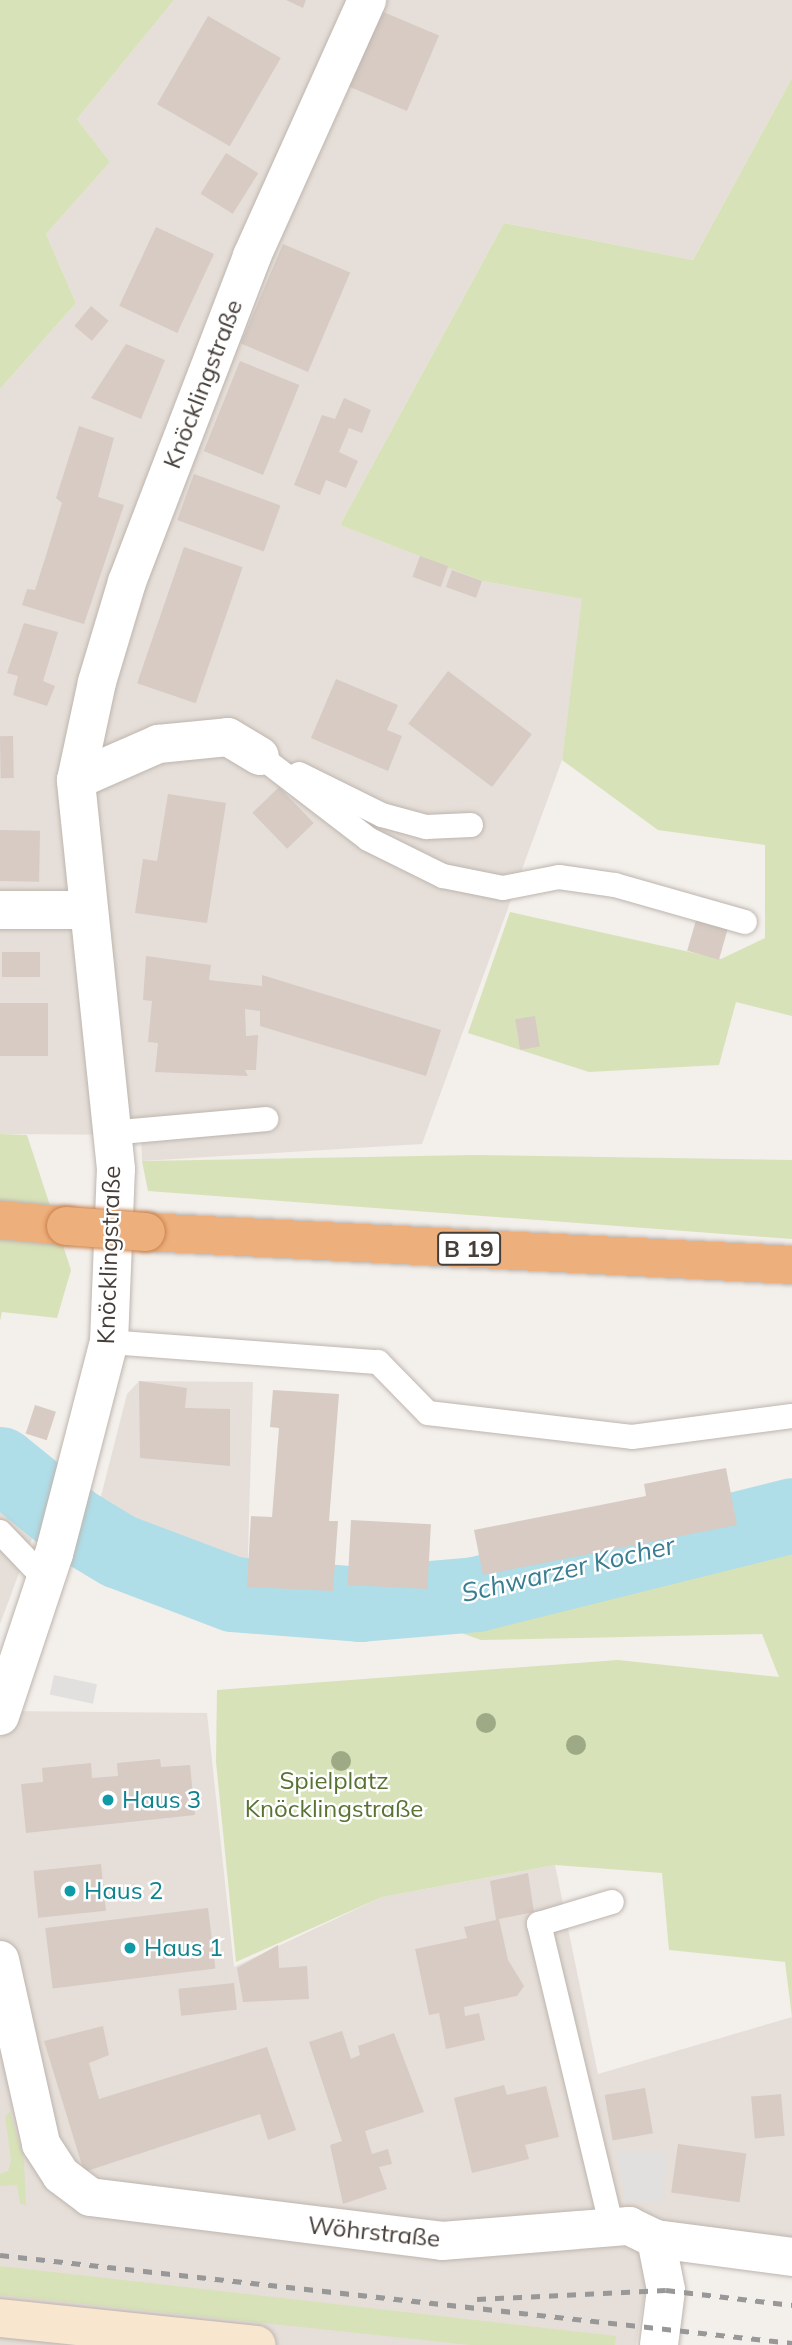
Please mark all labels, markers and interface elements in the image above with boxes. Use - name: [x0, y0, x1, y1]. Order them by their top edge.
- street label: Knöcklingstraße: [158, 295, 248, 473]
- street label: Knöcklingstraße: [91, 1165, 127, 1345]
- road number: B 19: [436, 1230, 502, 1268]
- water label: Schwarzer Kocher: [458, 1529, 678, 1609]
- park label: Spielplatz Knöcklingstraße: [245, 1767, 423, 1823]
- place label: Haus 3: [122, 1786, 201, 1814]
- marker: Haus 3: [100, 1792, 116, 1808]
- place label: Haus 2: [84, 1877, 163, 1905]
- marker: Haus 2: [62, 1883, 78, 1899]
- place label: Haus 1: [144, 1934, 223, 1962]
- marker: Haus 1: [122, 1940, 138, 1956]
- street label: Wöhrstraße: [306, 2211, 442, 2253]

